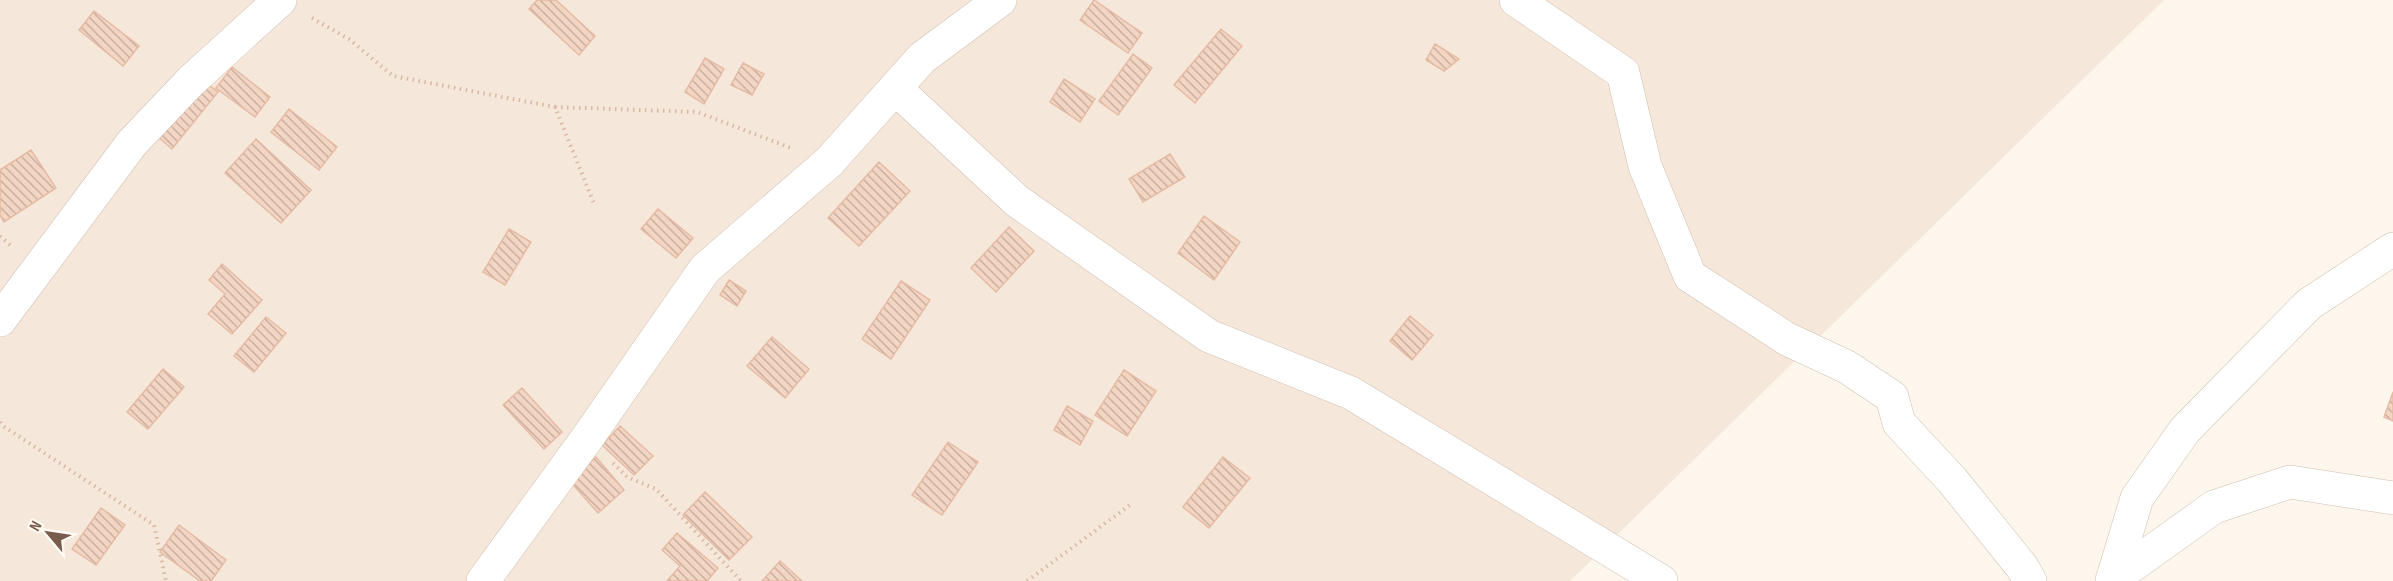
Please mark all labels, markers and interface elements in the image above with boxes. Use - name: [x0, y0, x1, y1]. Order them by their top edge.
- north arrow: [18, 503, 78, 563]
- text: N: [26, 518, 47, 535]

